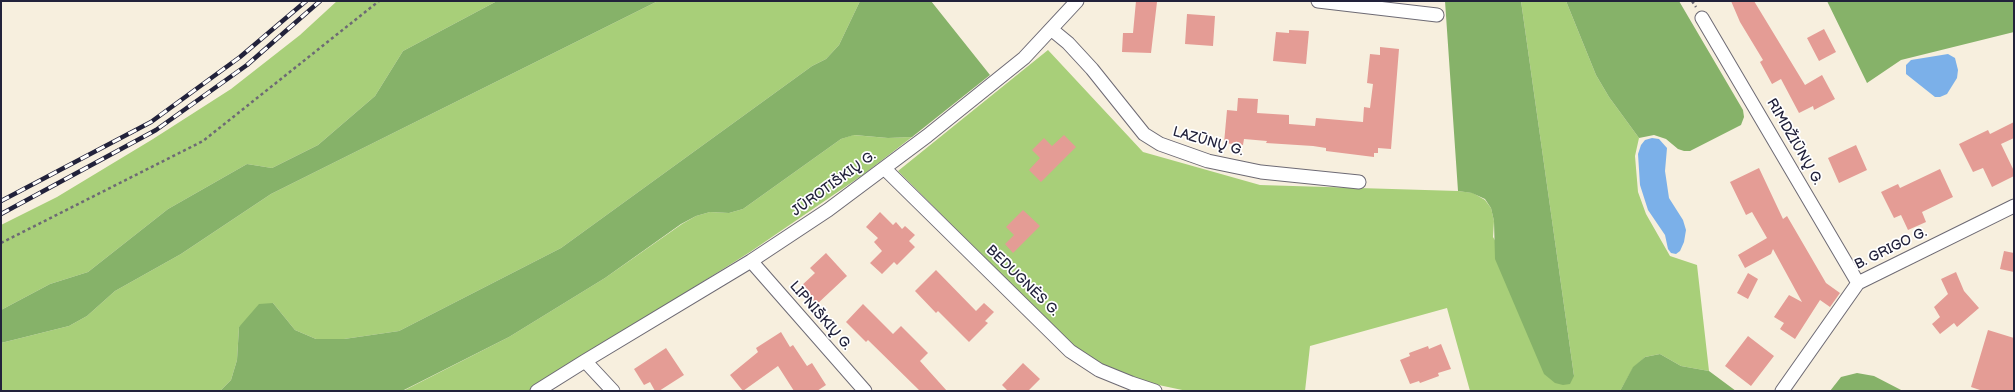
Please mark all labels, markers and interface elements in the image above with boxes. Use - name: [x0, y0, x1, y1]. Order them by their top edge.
- street label: RIMDŽIŪNŲ G.: [1763, 96, 1825, 188]
- street label: LAZŪNŲ G.: [1171, 124, 1245, 160]
- street label: JŪROTIŠKIŲ G.: [789, 148, 879, 220]
- street label: B. GRIGO G.: [1852, 224, 1930, 274]
- street label: BEDUGNĖS G.: [982, 242, 1062, 320]
- street label: LIPNIŠKIŲ G.: [786, 278, 854, 354]

